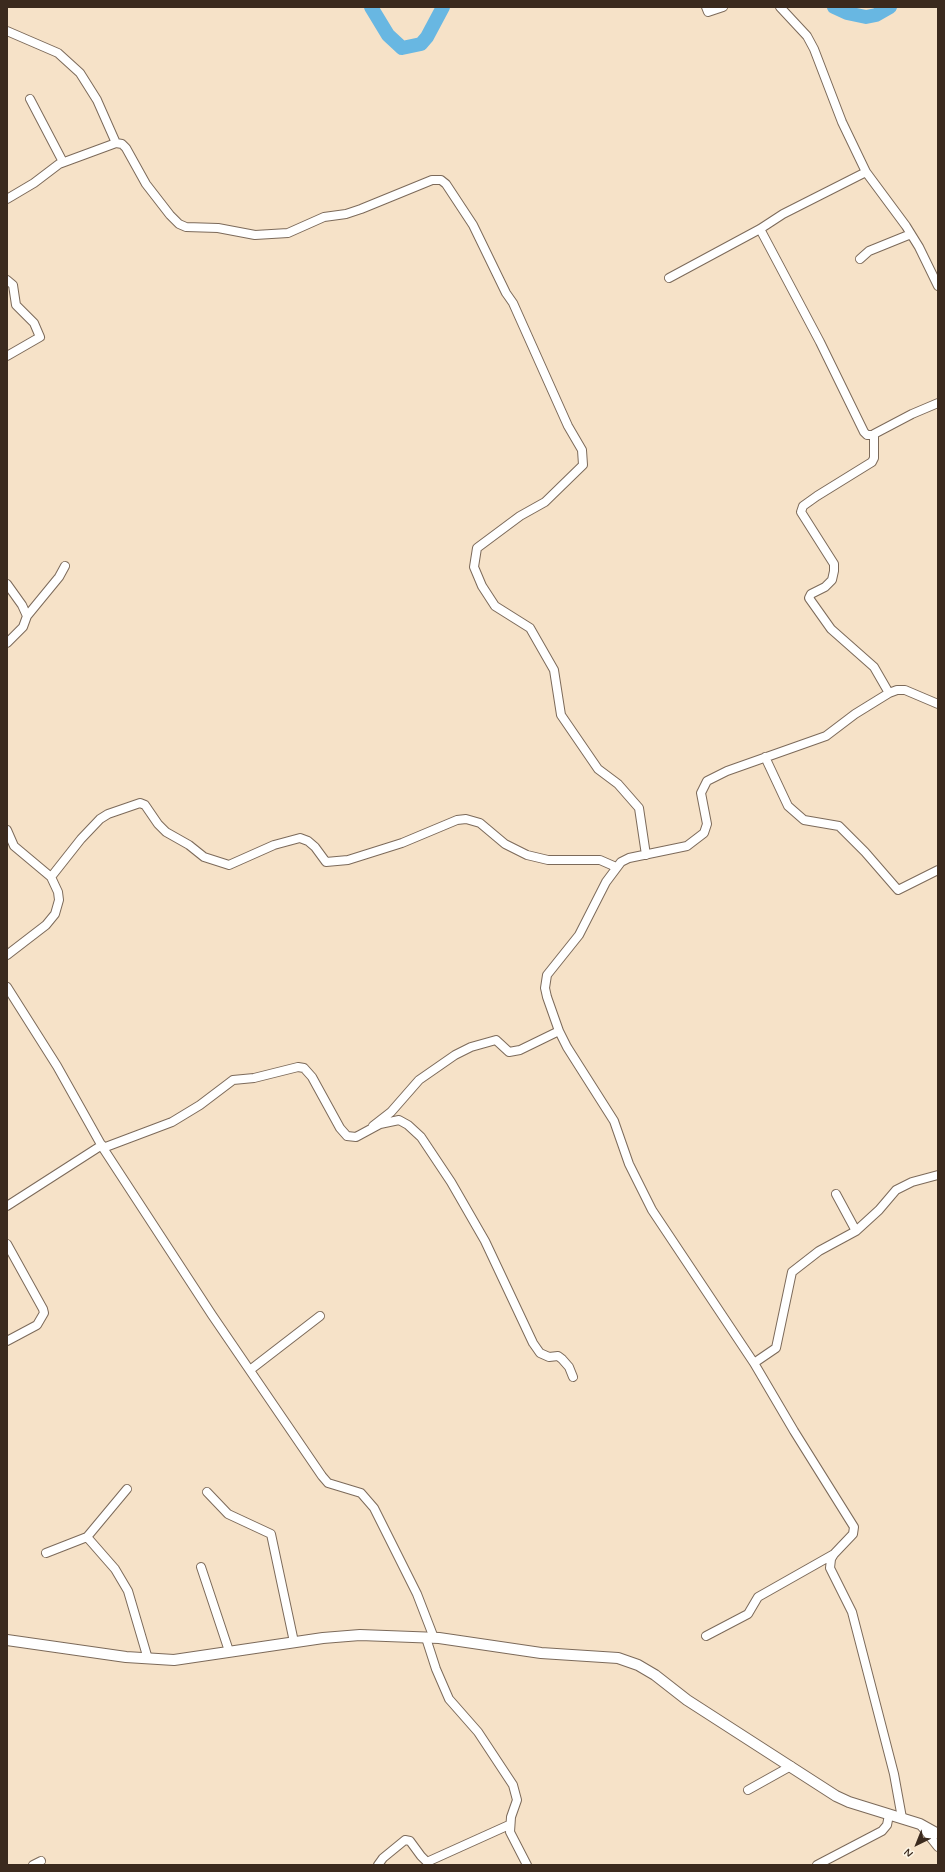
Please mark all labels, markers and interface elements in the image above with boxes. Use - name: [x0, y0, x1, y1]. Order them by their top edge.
- north arrow: [897, 1824, 937, 1864]
- text: N: [901, 1845, 916, 1860]

